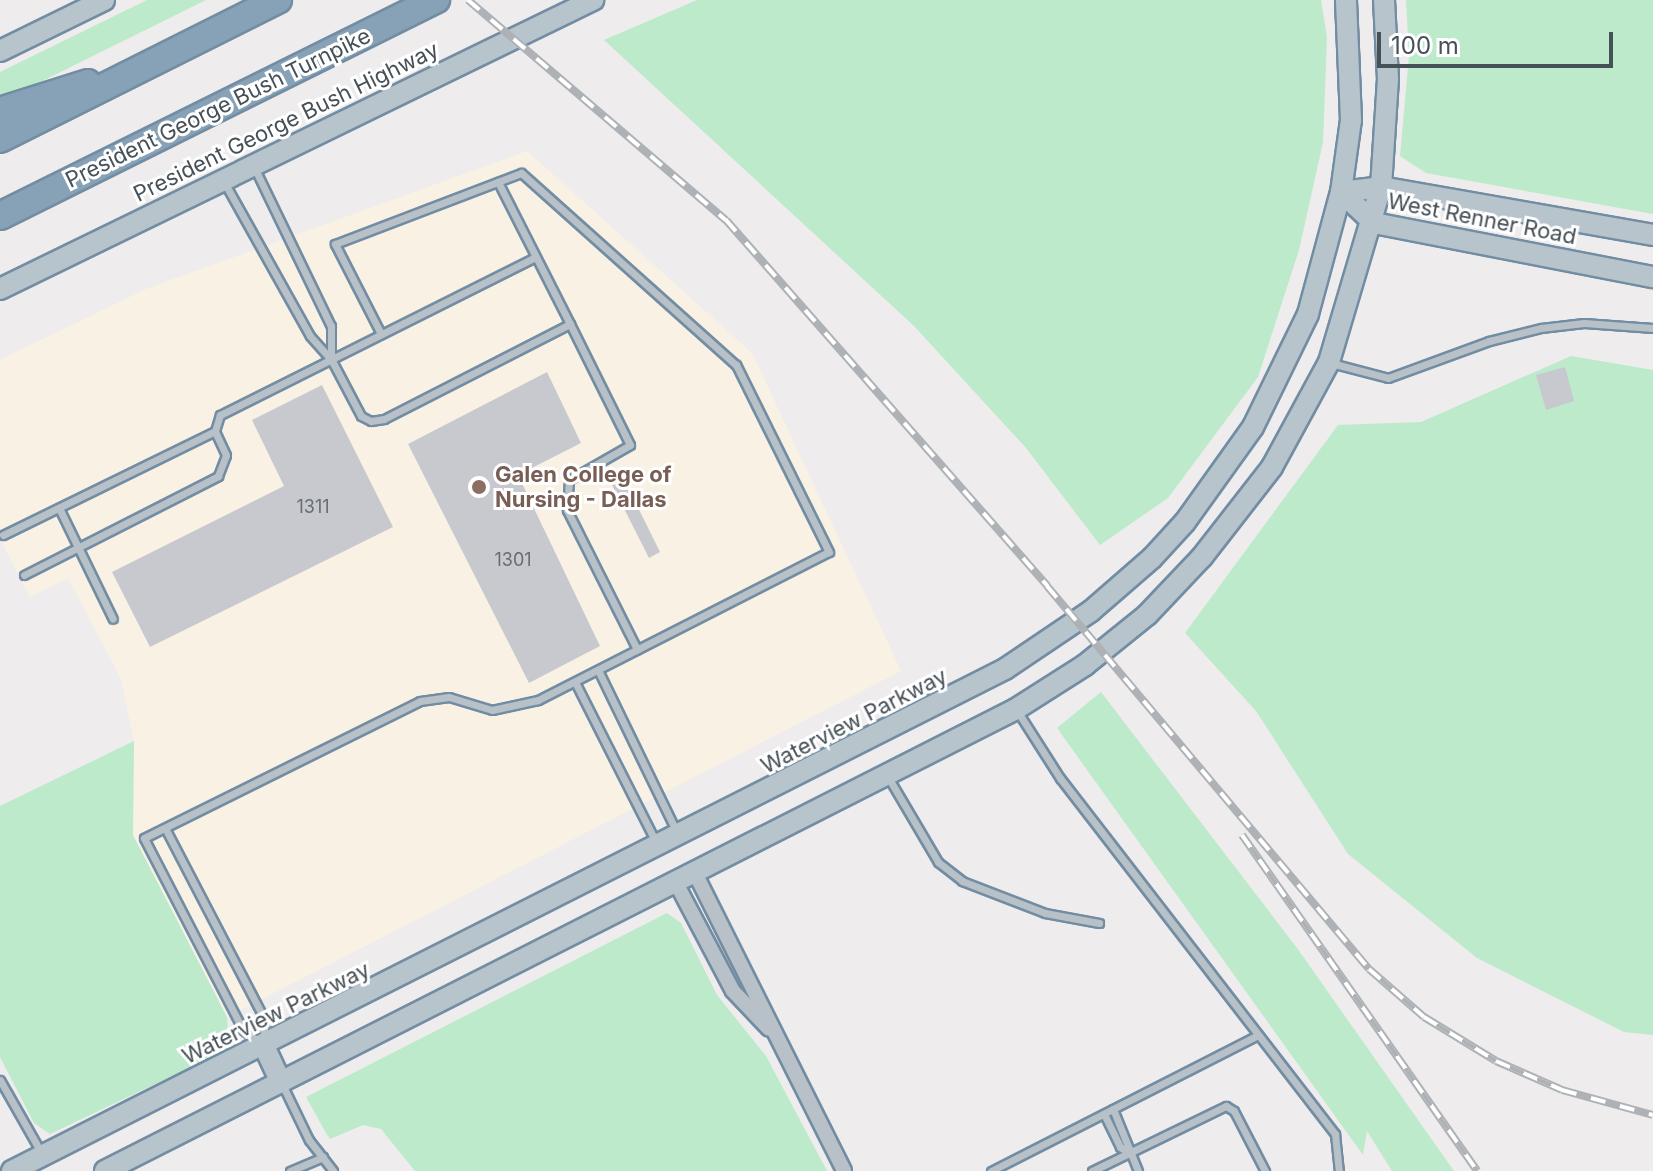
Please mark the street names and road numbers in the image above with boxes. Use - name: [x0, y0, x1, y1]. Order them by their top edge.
- street label: President George Bush Turnpike: [61, 23, 375, 193]
- street label: President George Bush Highway: [129, 36, 443, 208]
- street label: West Renner Road: [1386, 188, 1578, 250]
- street label: Waterview Parkway: [757, 663, 951, 779]
- street label: Waterview Parkway: [178, 956, 374, 1070]

